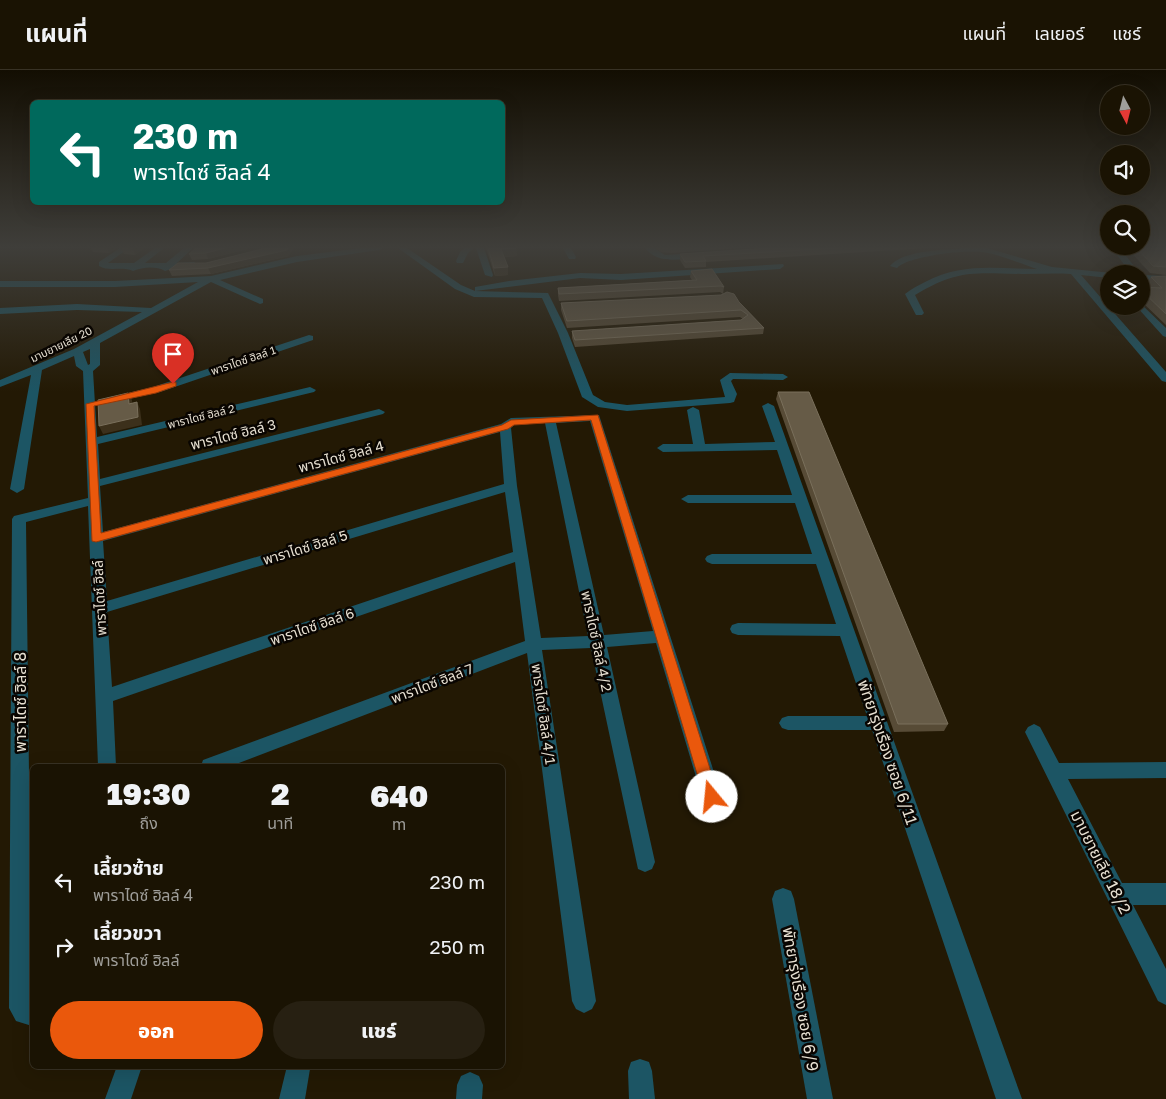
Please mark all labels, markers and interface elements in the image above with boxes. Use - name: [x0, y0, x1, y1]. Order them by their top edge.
- text: แผนที่: [25, 18, 88, 47]
- text: แผนที่: [962, 22, 1006, 44]
- text: เลเยอร์: [1034, 22, 1084, 44]
- text: แชร์: [1112, 22, 1141, 44]
- north arrow: [1100, 85, 1150, 135]
- map controls: [1100, 85, 1150, 315]
- text: 230 m: [133, 115, 238, 157]
- icon: left: [50, 120, 115, 185]
- button: sound: [1100, 145, 1150, 195]
- text: พาราไดซ์ ฮิลล์ 4: [133, 158, 271, 185]
- button: search: [1100, 205, 1150, 255]
- button: layers: [1100, 265, 1150, 315]
- street label: มาบยายเลีย 20: [28, 323, 94, 365]
- pin: [152, 333, 194, 384]
- icon: arrive: [159, 340, 187, 368]
- street label: พาราไดซ์ ฮิลล์ 1: [209, 343, 277, 377]
- street label: พาราไดซ์ ฮิลล์ 2: [166, 401, 236, 431]
- street label: พาราไดซ์ ฮิลล์ 3: [189, 415, 277, 453]
- street label: พาราไดซ์ ฮิลล์ 4: [296, 436, 386, 476]
- street label: พาราไดซ์ ฮิลล์ 5: [261, 526, 349, 568]
- street label: พาราไดซ์ ฮิลล์: [89, 560, 109, 636]
- street label: พาราไดซ์ ฮิลล์ 4/2: [578, 589, 616, 693]
- street label: พาราไดซ์ ฮิลล์ 6: [268, 604, 356, 648]
- street label: พาราไดซ์ ฮิลล์ 8: [10, 652, 30, 752]
- street label: พาราไดซ์ ฮิลล์ 7: [388, 660, 476, 706]
- street label: พาราไดซ์ ฮิลล์ 4/1: [529, 663, 559, 766]
- street label: พัทยารุ่งเรือง ซอย 6/11: [854, 677, 922, 827]
- position arrow: [685, 770, 737, 822]
- text: 19:30: [107, 776, 191, 812]
- text: 2: [271, 776, 290, 812]
- text: 640: [370, 778, 428, 814]
- street label: มาบยายเลีย 18/2: [1066, 807, 1136, 917]
- text: ถึง: [140, 813, 158, 833]
- text: นาที: [267, 813, 293, 833]
- text: m: [392, 814, 406, 834]
- text: เลี้ยวซ้าย: [93, 856, 164, 879]
- icon: left: [50, 868, 78, 896]
- text: 230 m: [430, 870, 485, 893]
- text: พาราไดซ์ ฮิลล์ 4: [93, 885, 193, 905]
- text: เลี้ยวขวา: [93, 921, 162, 944]
- street label: พัทยารุ่งเรือง ซอย 6/9: [778, 925, 824, 1073]
- icon: right: [50, 933, 78, 961]
- text: 250 m: [430, 935, 485, 958]
- text: พาราไดซ์ ฮิลล์: [93, 950, 180, 970]
- button: ออก: [50, 1001, 263, 1059]
- button: แชร์: [273, 1001, 485, 1059]

